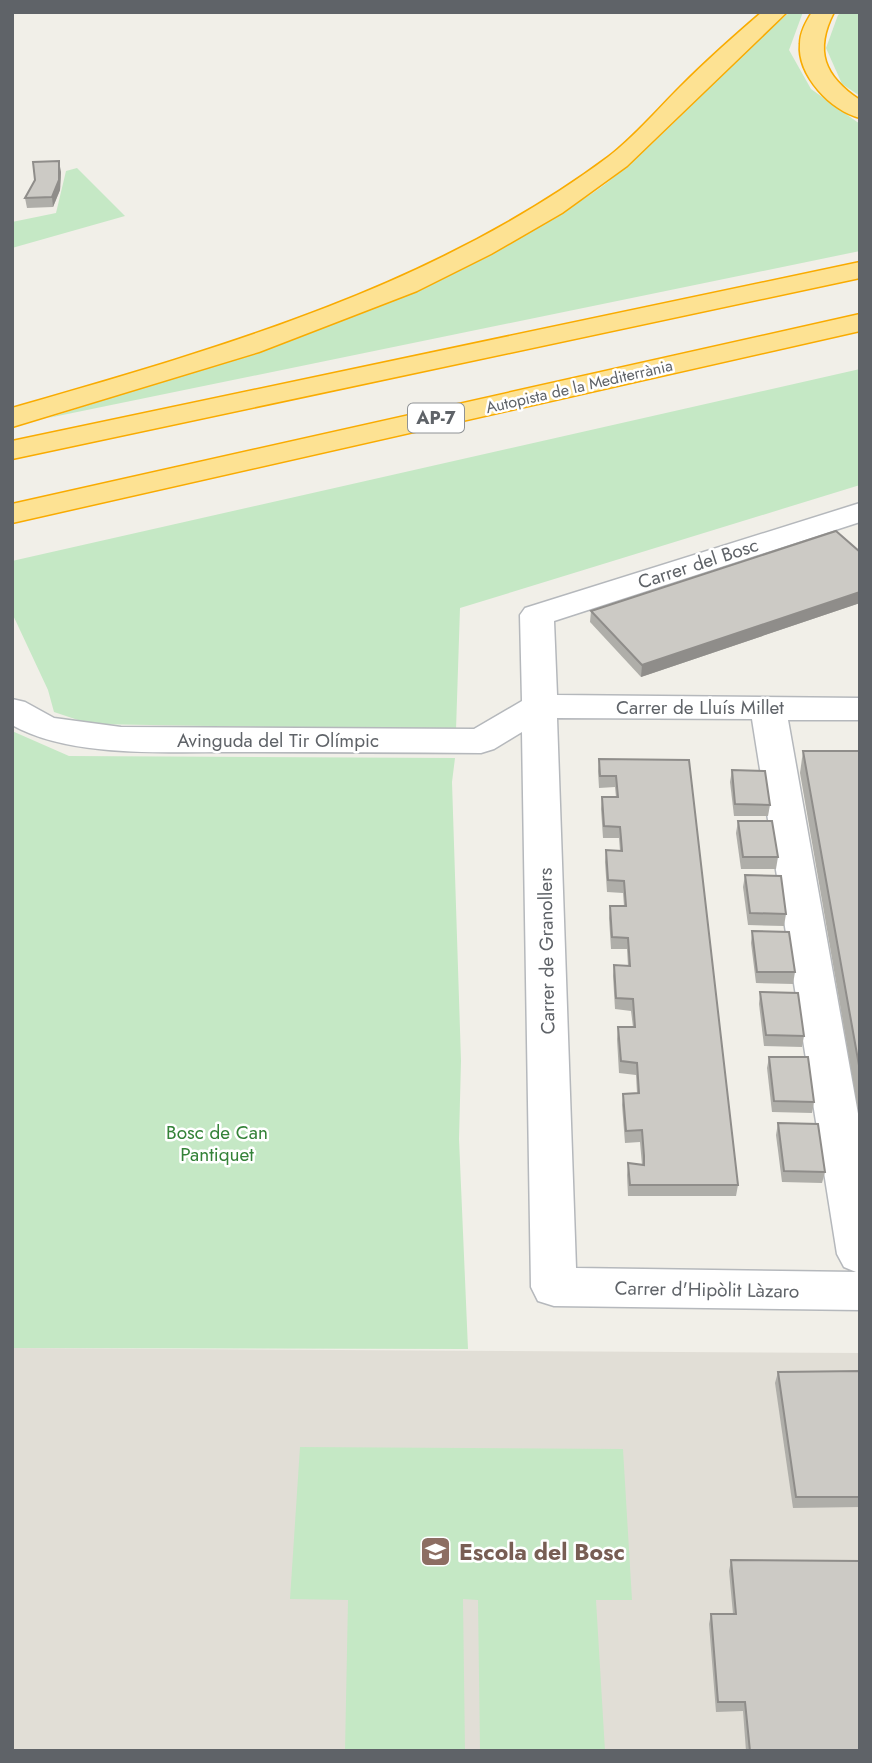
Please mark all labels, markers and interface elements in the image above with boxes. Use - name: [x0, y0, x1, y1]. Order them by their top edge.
- street label: Autopista de la Mediterrània: [483, 354, 675, 419]
- road number: AP-7: [408, 404, 464, 432]
- street label: Carrer del Bosc: [634, 531, 762, 596]
- street label: Carrer de Lluís Millet: [616, 694, 784, 721]
- street label: Avinguda del Tir Olímpic: [177, 727, 379, 754]
- street label: Carrer de Granollers: [532, 867, 561, 1035]
- park label: Bosc de Can Pantiquet: [166, 1119, 268, 1168]
- street label: Carrer d'Hipòlit Làzaro: [614, 1274, 800, 1305]
- school or university icon: Escola del Bosc: [419, 1535, 453, 1569]
- place label: Escola del Bosc: [459, 1535, 625, 1569]

